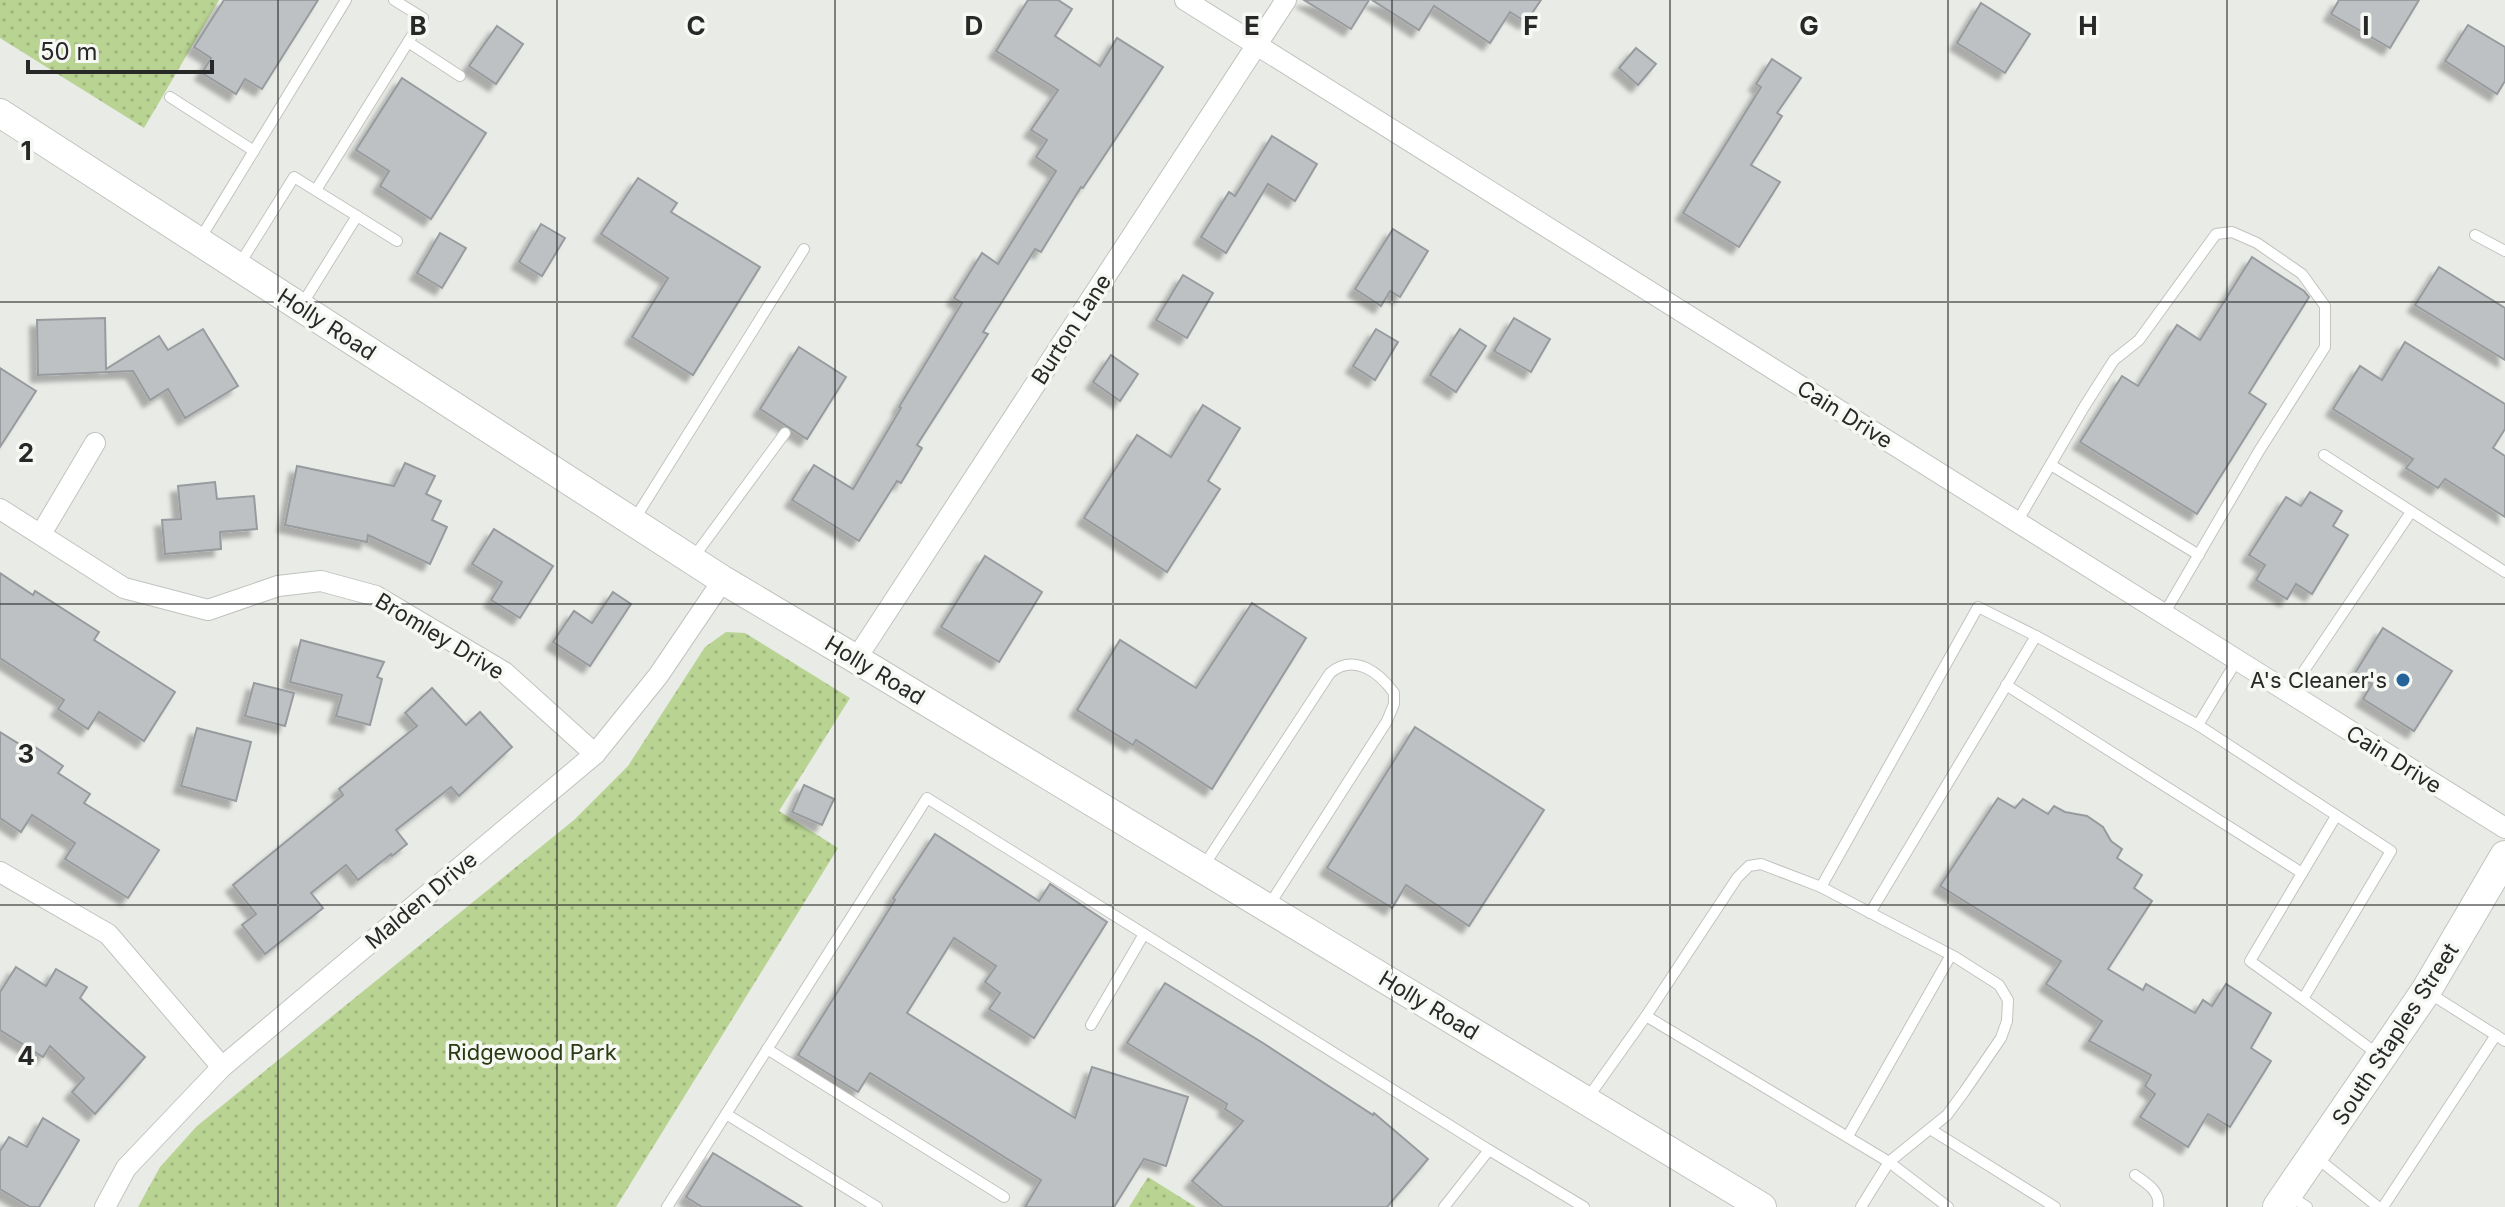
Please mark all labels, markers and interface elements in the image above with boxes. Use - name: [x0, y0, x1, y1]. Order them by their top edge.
- text: B: [409, 10, 427, 41]
- text: C: [686, 10, 706, 41]
- text: D: [965, 10, 983, 41]
- text: E: [1244, 10, 1260, 41]
- text: F: [1523, 10, 1539, 41]
- text: G: [1799, 10, 1819, 41]
- text: H: [2078, 10, 2098, 41]
- text: I: [2362, 10, 2370, 41]
- scale bar: [28, 24, 212, 74]
- text: 50 m: [40, 37, 98, 66]
- text: 1: [20, 135, 32, 166]
- street label: Burton Lane: [1026, 269, 1116, 389]
- street label: Holly Road: [273, 283, 381, 365]
- street label: Cain Drive: [1793, 374, 1897, 454]
- text: 2: [18, 437, 34, 468]
- street label: Bromley Drive: [371, 587, 509, 685]
- street label: Holly Road: [820, 630, 930, 710]
- place label: A's Cleaner's: [2250, 667, 2387, 693]
- marker: A's Cleaner's: [2394, 671, 2412, 689]
- street label: Cain Drive: [2342, 719, 2446, 799]
- text: 3: [18, 738, 34, 769]
- street label: Malden Drive: [360, 846, 482, 954]
- street label: South Staples Street: [2326, 938, 2464, 1130]
- street label: Holly Road: [1374, 965, 1484, 1045]
- park label: Ridgewood Park: [447, 1039, 617, 1065]
- text: 4: [17, 1040, 35, 1071]

